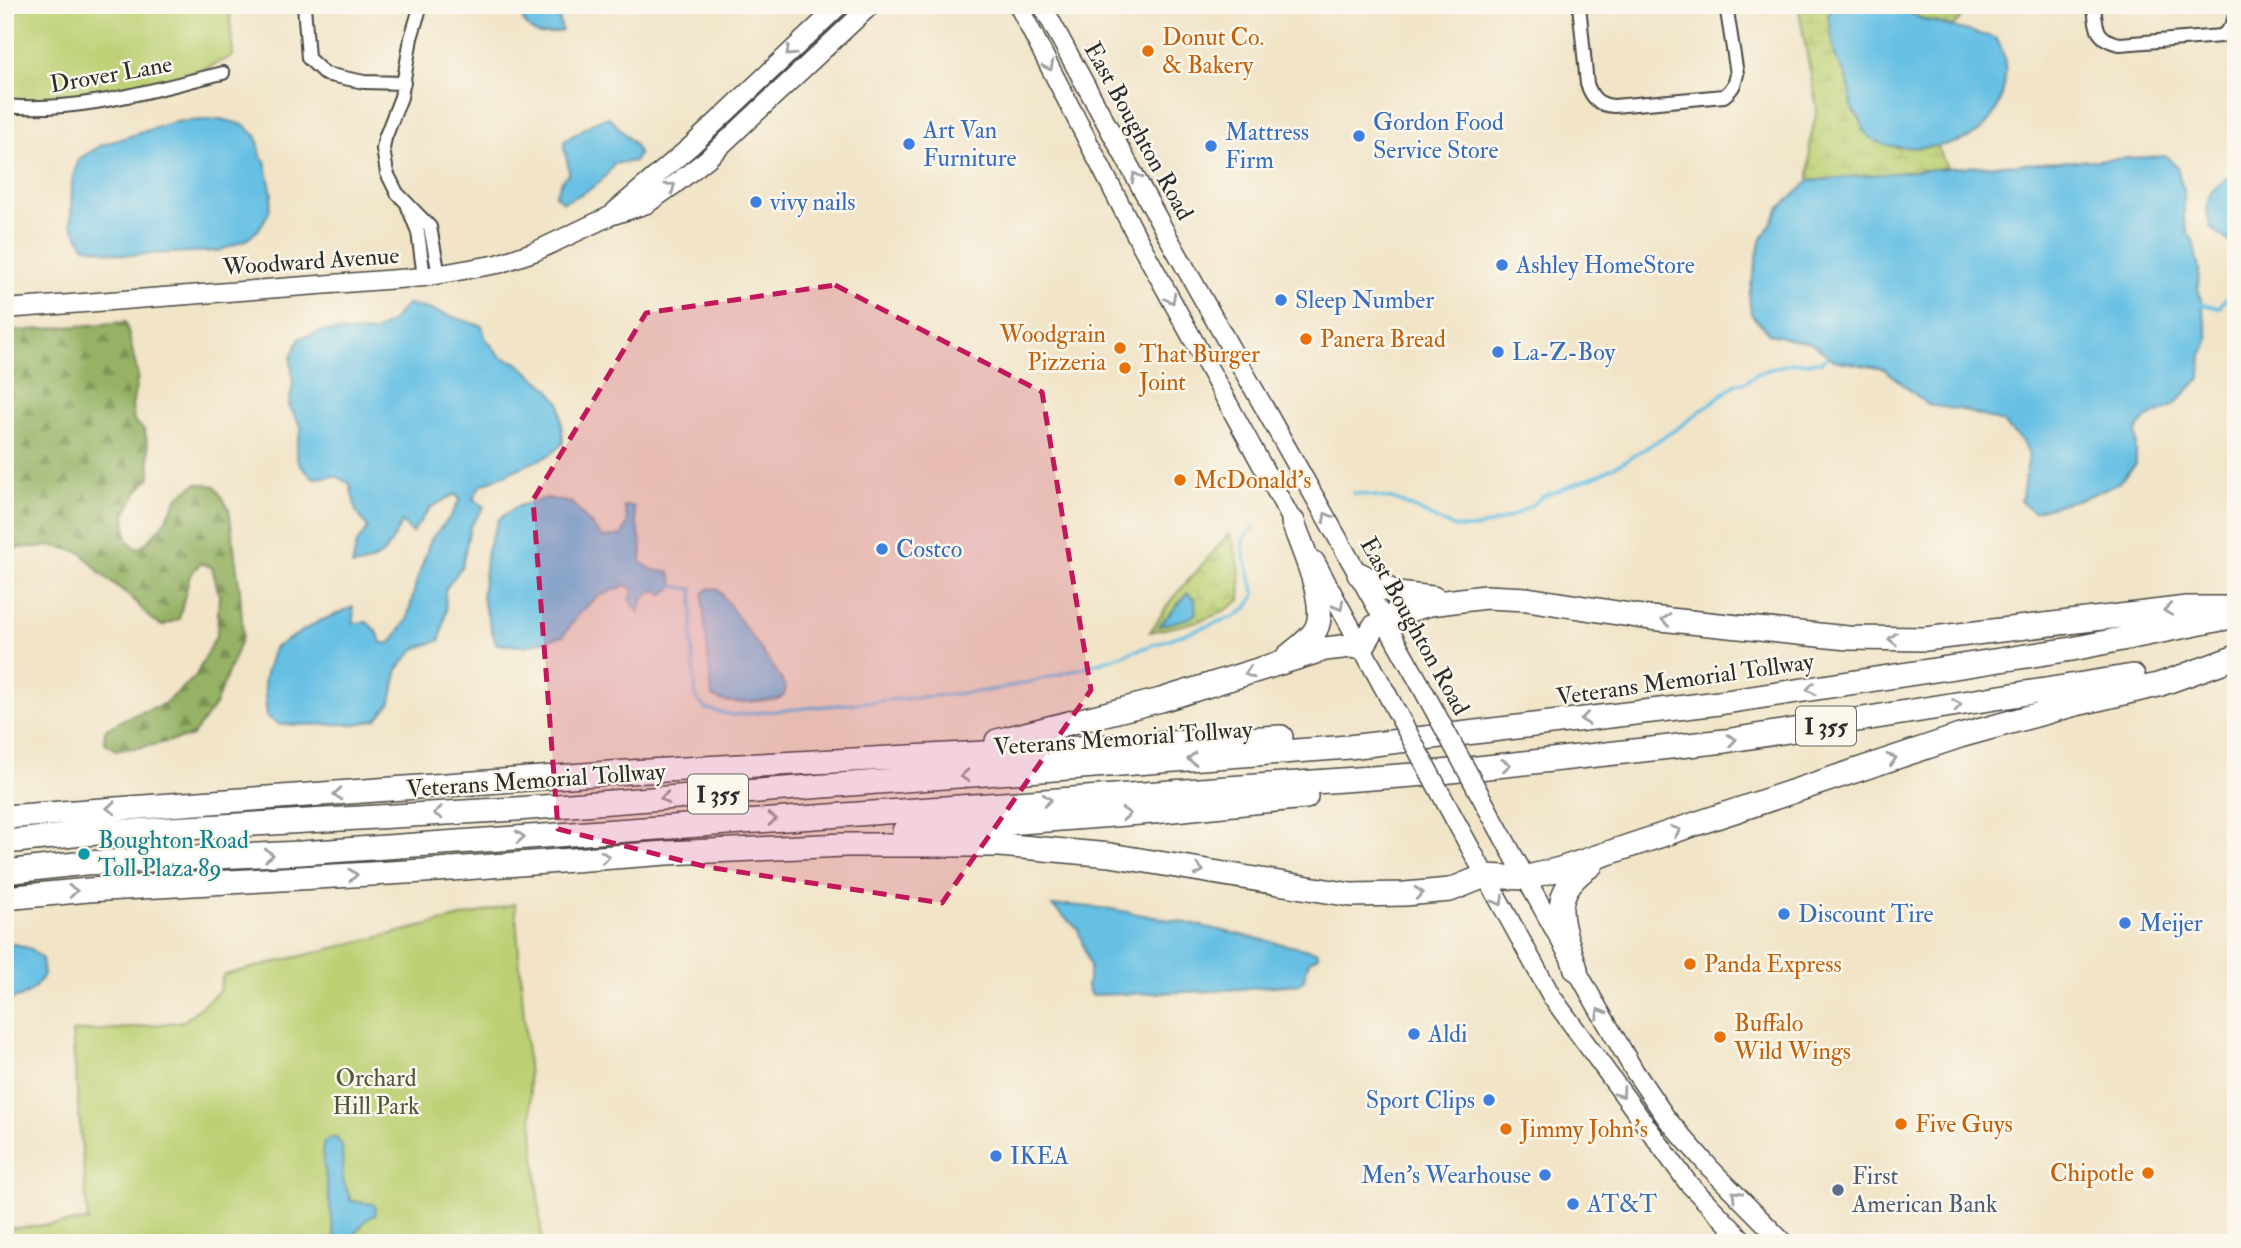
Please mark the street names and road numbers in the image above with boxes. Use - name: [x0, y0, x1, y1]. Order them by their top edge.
- street label: East Boughton Road: [1077, 37, 1200, 226]
- street label: Drover Lane: [48, 48, 175, 100]
- street label: Woodward Avenue: [221, 240, 400, 283]
- street label: East Boughton Road: [1353, 532, 1476, 721]
- street label: Veterans Memorial Tollway: [1554, 646, 1816, 713]
- road number: I 355: [1796, 706, 1856, 746]
- street label: Veterans Memorial Tollway: [992, 714, 1254, 763]
- street label: Veterans Memorial Tollway: [405, 756, 667, 805]
- road number: I 355: [688, 774, 748, 814]

